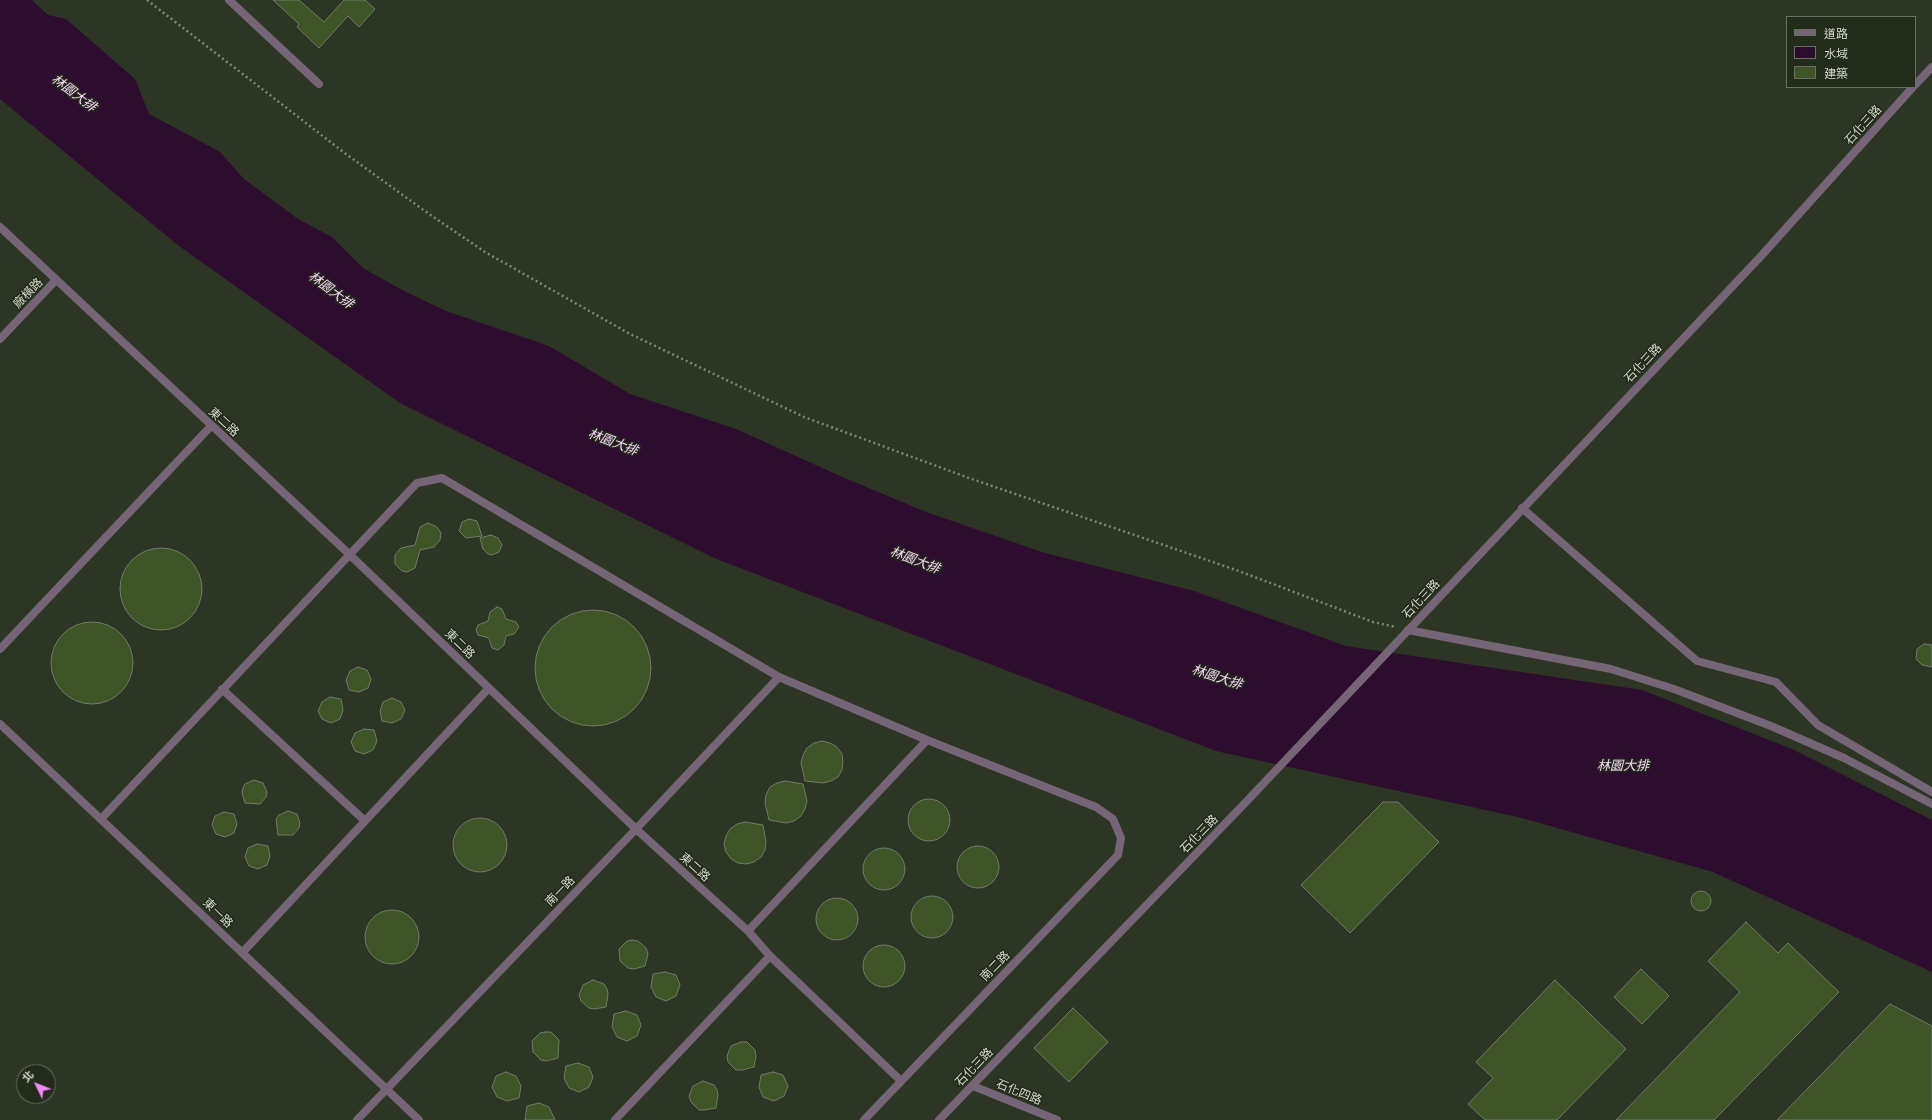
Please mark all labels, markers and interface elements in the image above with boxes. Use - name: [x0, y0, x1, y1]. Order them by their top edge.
- legend: [1786, 16, 1916, 88]
- text: 道路: [1824, 26, 1848, 40]
- text: 水域: [1824, 46, 1848, 60]
- text: 建築: [1824, 66, 1848, 80]
- water label: 林園大排: [49, 71, 99, 115]
- street label: 石化三路: [1842, 102, 1884, 148]
- water label: 林園大排: [306, 268, 356, 312]
- street label: 廠橫路: [10, 275, 46, 311]
- street label: 石化三路: [1621, 341, 1665, 385]
- street label: 東二路: [206, 404, 242, 440]
- water label: 林園大排: [586, 425, 640, 459]
- water label: 林園大排: [888, 543, 942, 577]
- street label: 石化三路: [1399, 577, 1443, 621]
- street label: 東二路: [442, 626, 478, 662]
- water label: 林園大排: [1190, 662, 1244, 692]
- water label: 林園大排: [1597, 758, 1649, 774]
- street label: 石化三路: [1177, 812, 1221, 856]
- street label: 東二路: [677, 850, 713, 884]
- street label: 南一路: [542, 873, 578, 909]
- street label: 東一路: [200, 895, 236, 931]
- street label: 南二路: [977, 948, 1013, 984]
- street label: 石化三路: [952, 1045, 996, 1089]
- north arrow: [16, 1064, 56, 1104]
- text: 北: [19, 1068, 36, 1085]
- street label: 石化四路: [994, 1076, 1044, 1108]

